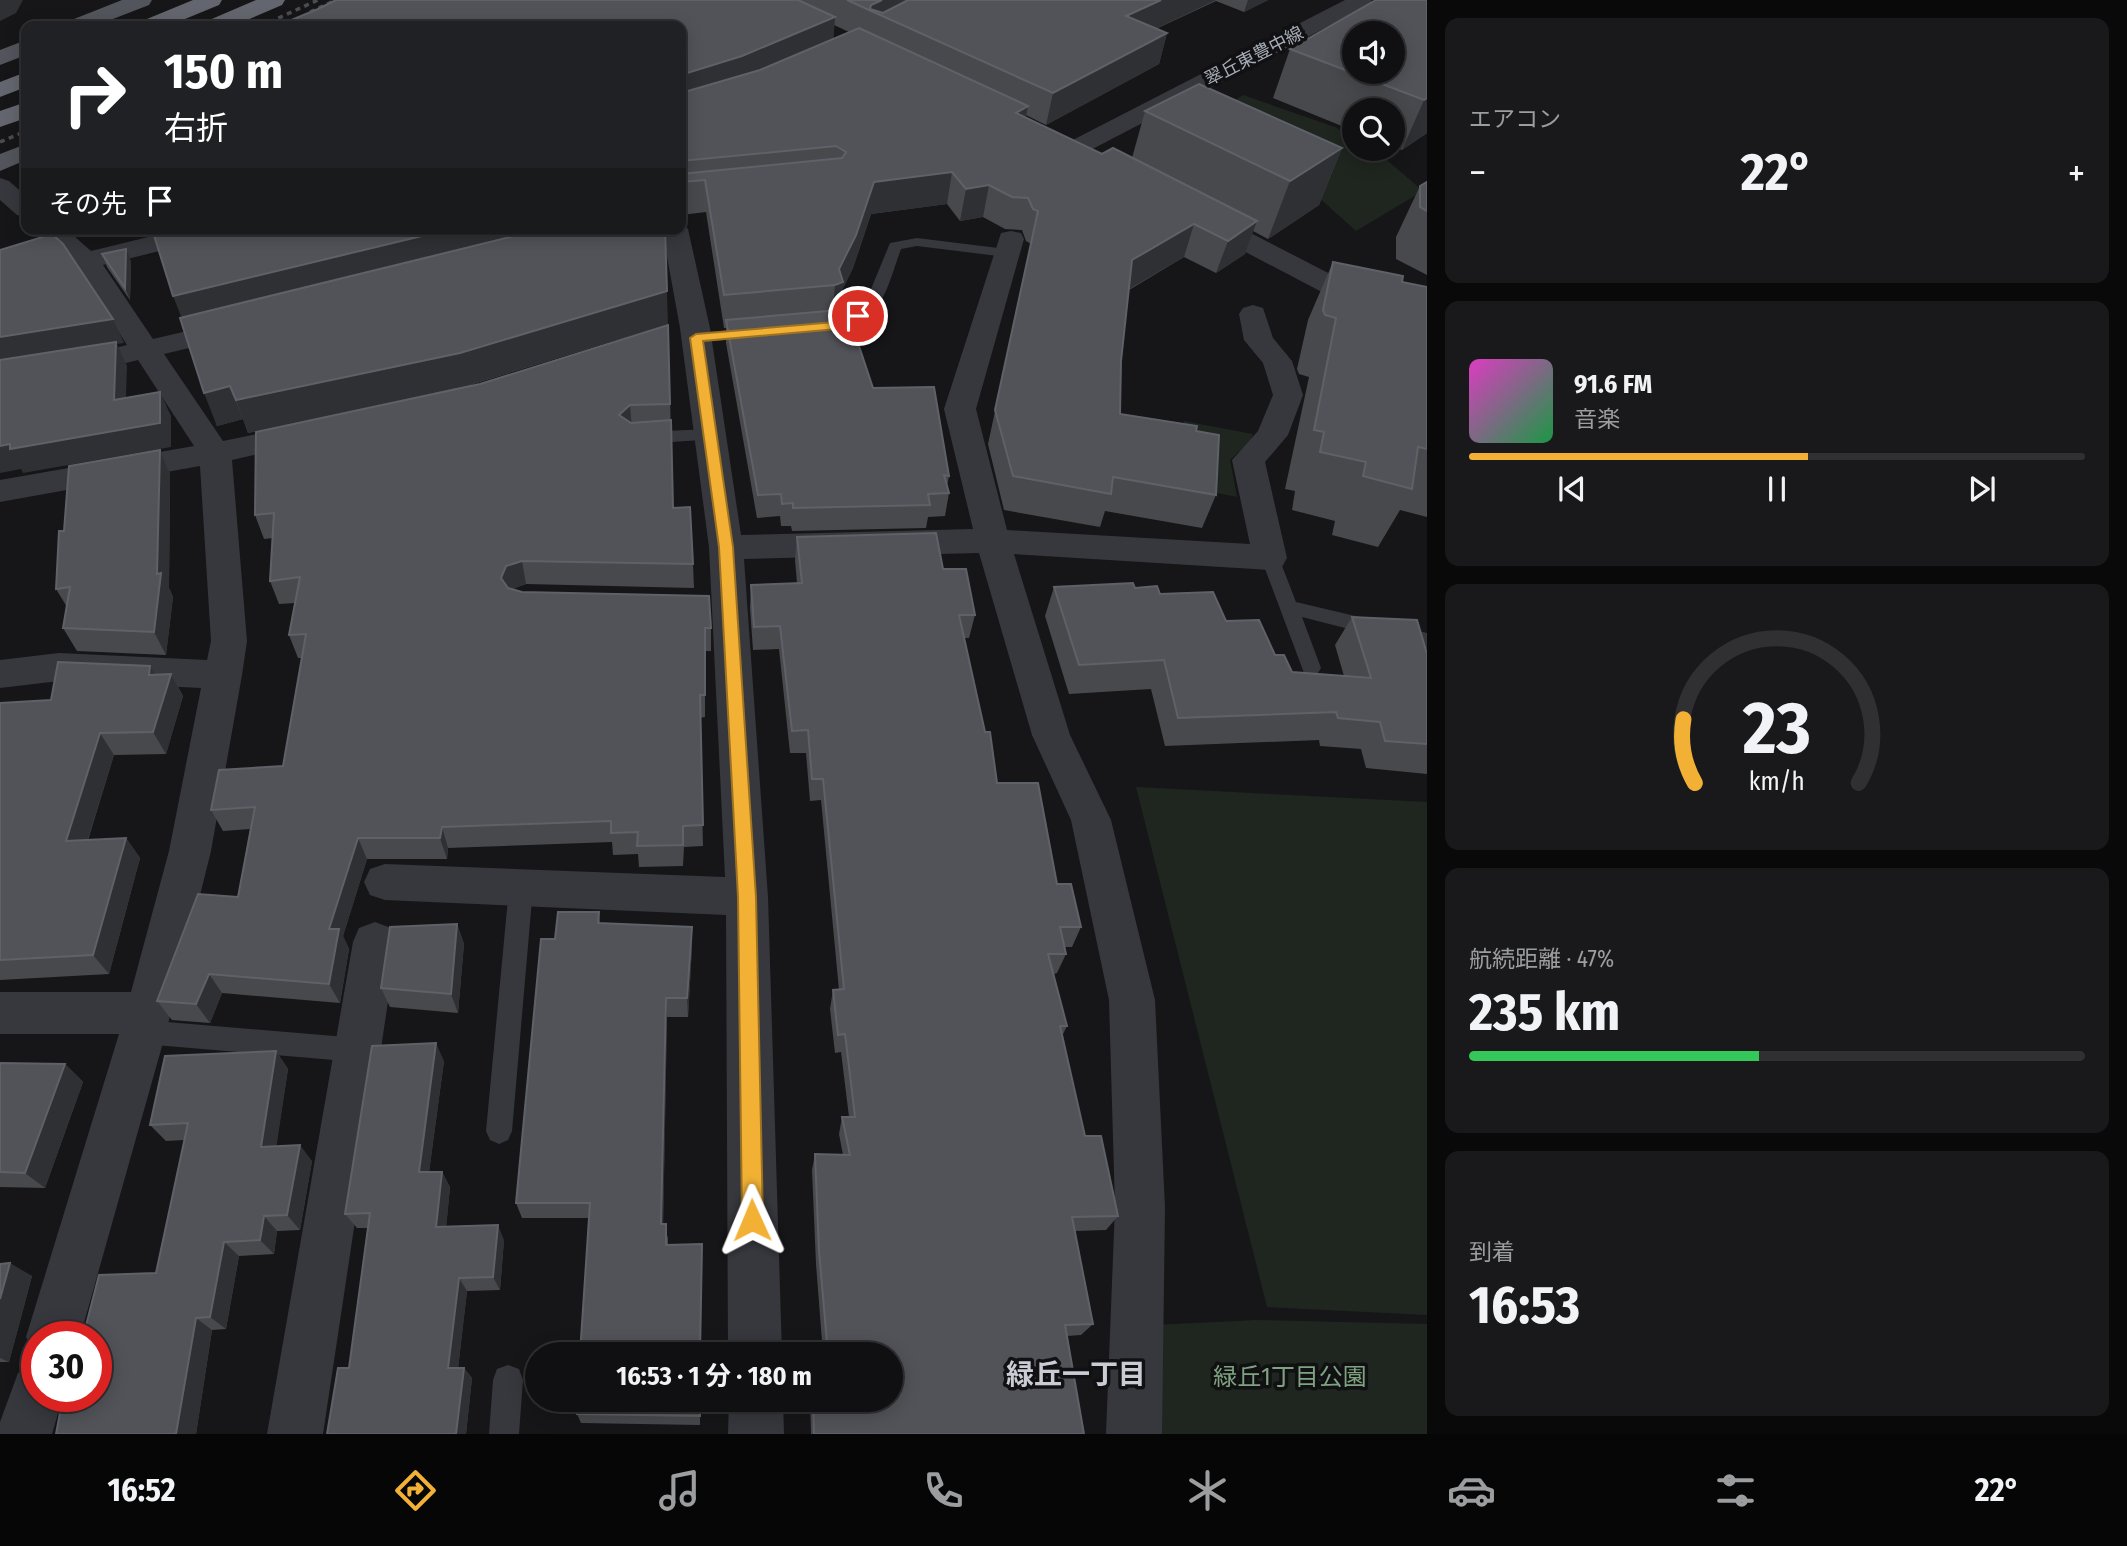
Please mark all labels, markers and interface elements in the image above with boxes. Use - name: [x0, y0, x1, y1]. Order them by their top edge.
- map controls: [1342, 21, 1405, 161]
- button: sound: [1342, 21, 1405, 84]
- street label: 翠丘東豊中線: [1201, 22, 1307, 90]
- text: 150 m: [164, 42, 283, 101]
- icon: right: [49, 49, 140, 140]
- button: search: [1342, 98, 1405, 161]
- text: エアコン: [1469, 105, 1561, 133]
- text: 右折: [164, 109, 228, 147]
- text: 22°: [1741, 141, 1813, 204]
- text: −: [1469, 150, 1486, 196]
- text: +: [2068, 150, 2085, 196]
- icon: arrive: [141, 182, 179, 220]
- text: その先: [49, 189, 127, 220]
- pin: [828, 286, 888, 346]
- icon: arrive: [839, 297, 877, 335]
- text: 91.6 FM: [1574, 369, 1652, 400]
- text: 音楽: [1574, 405, 1620, 433]
- icon: previous: [1553, 470, 1591, 508]
- icon: pause: [1758, 470, 1796, 508]
- icon: next: [1963, 470, 2001, 508]
- text: 23: [1742, 685, 1811, 772]
- text: km/h: [1749, 767, 1805, 797]
- text: 航続距離 · 47%: [1469, 945, 1614, 973]
- text: 235 km: [1469, 981, 1620, 1044]
- position arrow: [715, 1183, 789, 1257]
- text: 到着: [1469, 1238, 1515, 1266]
- text: 16:53: [1469, 1274, 1580, 1337]
- speed limit sign: 30: [21, 1321, 112, 1412]
- district label: 緑丘一丁目: [1006, 1358, 1146, 1391]
- text: 16:53 · 1 分 · 180 m: [616, 1361, 812, 1392]
- park label: 緑丘1丁目公園: [1213, 1363, 1367, 1391]
- icon: directions: [391, 1466, 440, 1515]
- icon: music: [655, 1466, 704, 1515]
- icon: phone: [919, 1466, 968, 1515]
- icon: climate: [1183, 1466, 1232, 1515]
- icon: car: [1447, 1466, 1496, 1515]
- icon: filters: [1711, 1466, 1760, 1515]
- text: 16:52: [108, 1471, 176, 1509]
- text: 22°: [1975, 1471, 2019, 1509]

